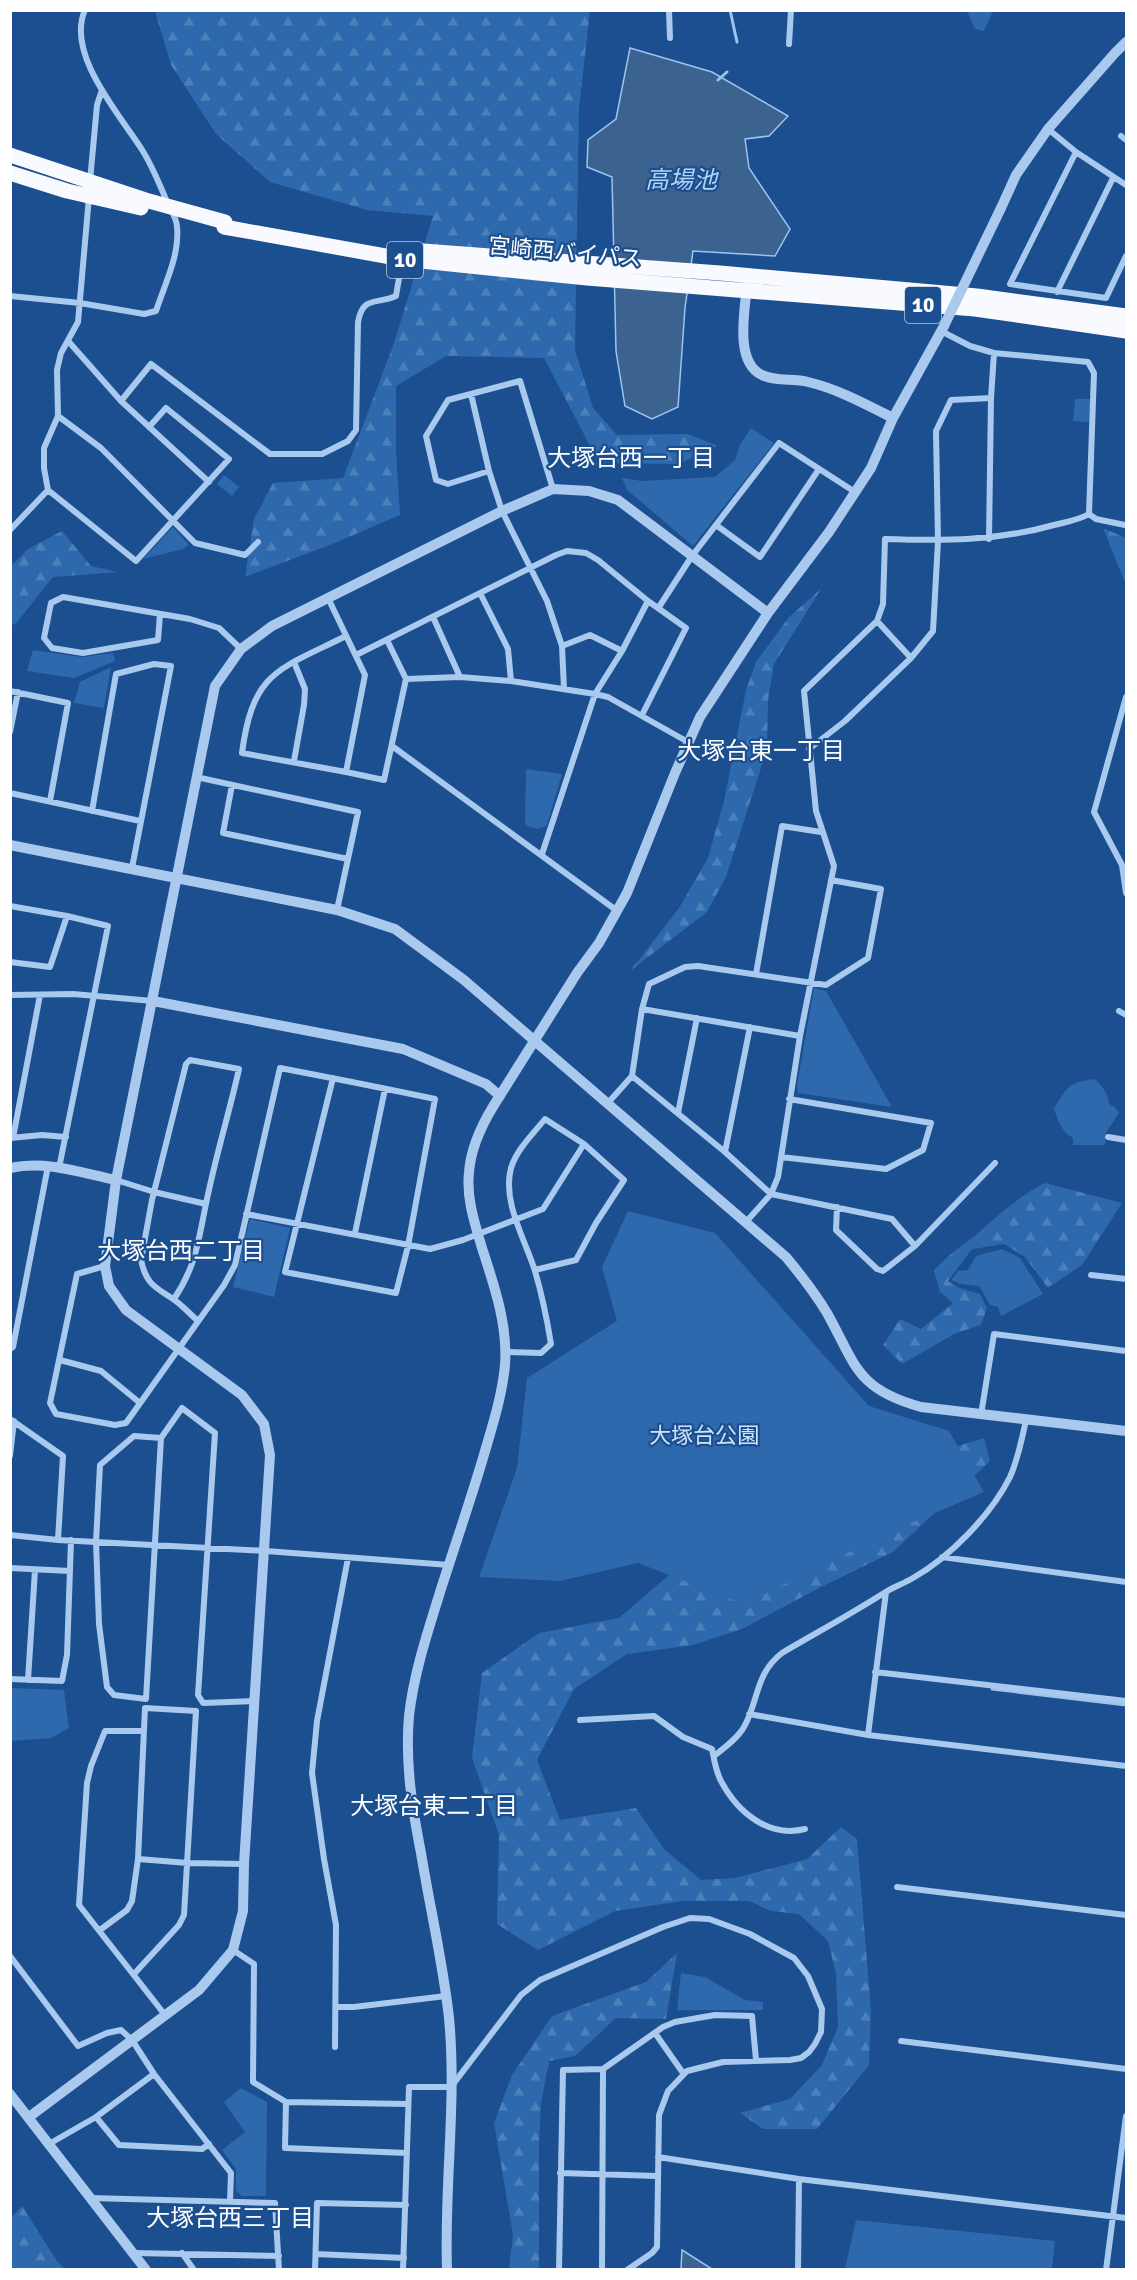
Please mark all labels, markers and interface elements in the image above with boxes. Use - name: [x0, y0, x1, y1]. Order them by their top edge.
- water label: 高場池: [645, 165, 719, 195]
- street label: 宮崎西バイパス: [487, 232, 643, 272]
- road number: 10: [387, 242, 423, 278]
- road number: 10: [905, 287, 941, 323]
- district label: 大塚台西一丁目: [547, 443, 715, 473]
- district label: 大塚台東一丁目: [677, 736, 845, 766]
- district label: 大塚台西二丁目: [97, 1236, 265, 1266]
- park label: 大塚台公園: [649, 1422, 759, 1449]
- district label: 大塚台東二丁目: [350, 1791, 518, 1821]
- district label: 大塚台西三丁目: [146, 2203, 314, 2233]

